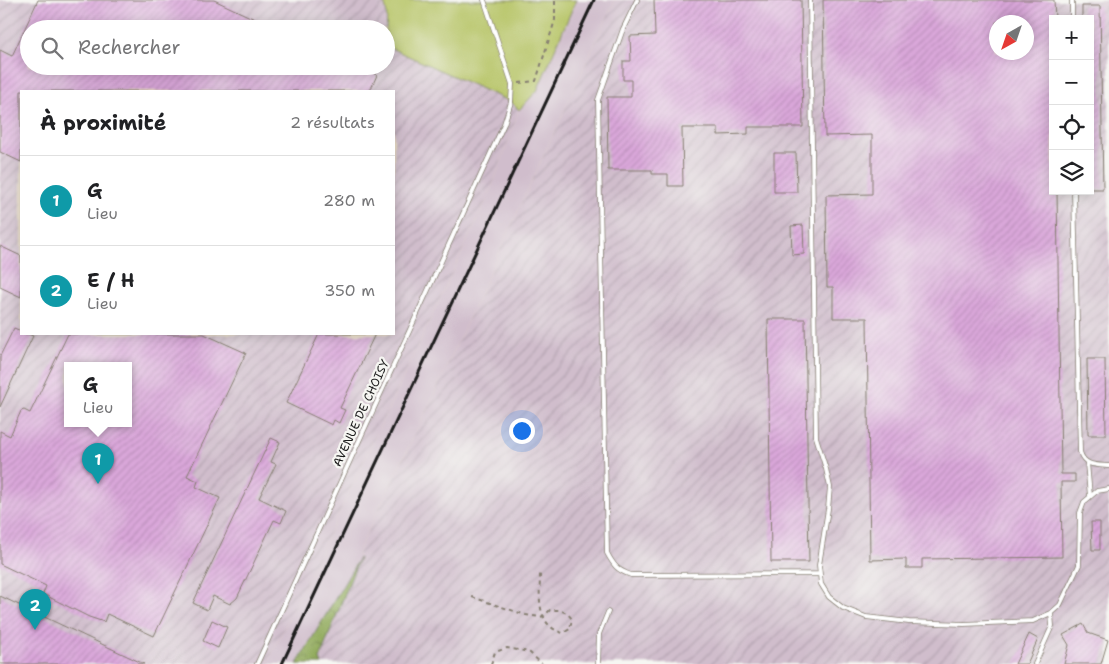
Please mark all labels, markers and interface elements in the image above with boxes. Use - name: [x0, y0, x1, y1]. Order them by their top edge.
- north arrow: [989, 15, 1034, 60]
- map controls: [1049, 15, 1094, 195]
- button: +: [1049, 15, 1094, 60]
- search box: [20, 20, 395, 75]
- icon: search: [38, 34, 66, 62]
- text: Rechercher: [78, 35, 181, 60]
- button: −: [1049, 60, 1094, 105]
- button: locate: [1049, 105, 1094, 150]
- text: À proximité: [40, 109, 166, 137]
- text: 2 résultats: [290, 112, 375, 133]
- button: layers: [1049, 150, 1094, 195]
- text: G: [87, 178, 102, 203]
- text: 1: [52, 190, 60, 211]
- text: 280 m: [323, 190, 375, 211]
- text: Lieu: [87, 203, 118, 224]
- text: E / H: [87, 268, 135, 293]
- text: 2: [50, 280, 62, 301]
- text: 350 m: [324, 280, 375, 301]
- text: Lieu: [87, 293, 118, 314]
- street label: AVENUE DE CHOISY: [329, 356, 393, 469]
- popup: [64, 362, 132, 427]
- text: G: [83, 372, 98, 397]
- text: Lieu: [83, 397, 113, 418]
- your location: [509, 418, 535, 444]
- pin: 1: [82, 443, 114, 484]
- pin: 2: [19, 589, 51, 630]

